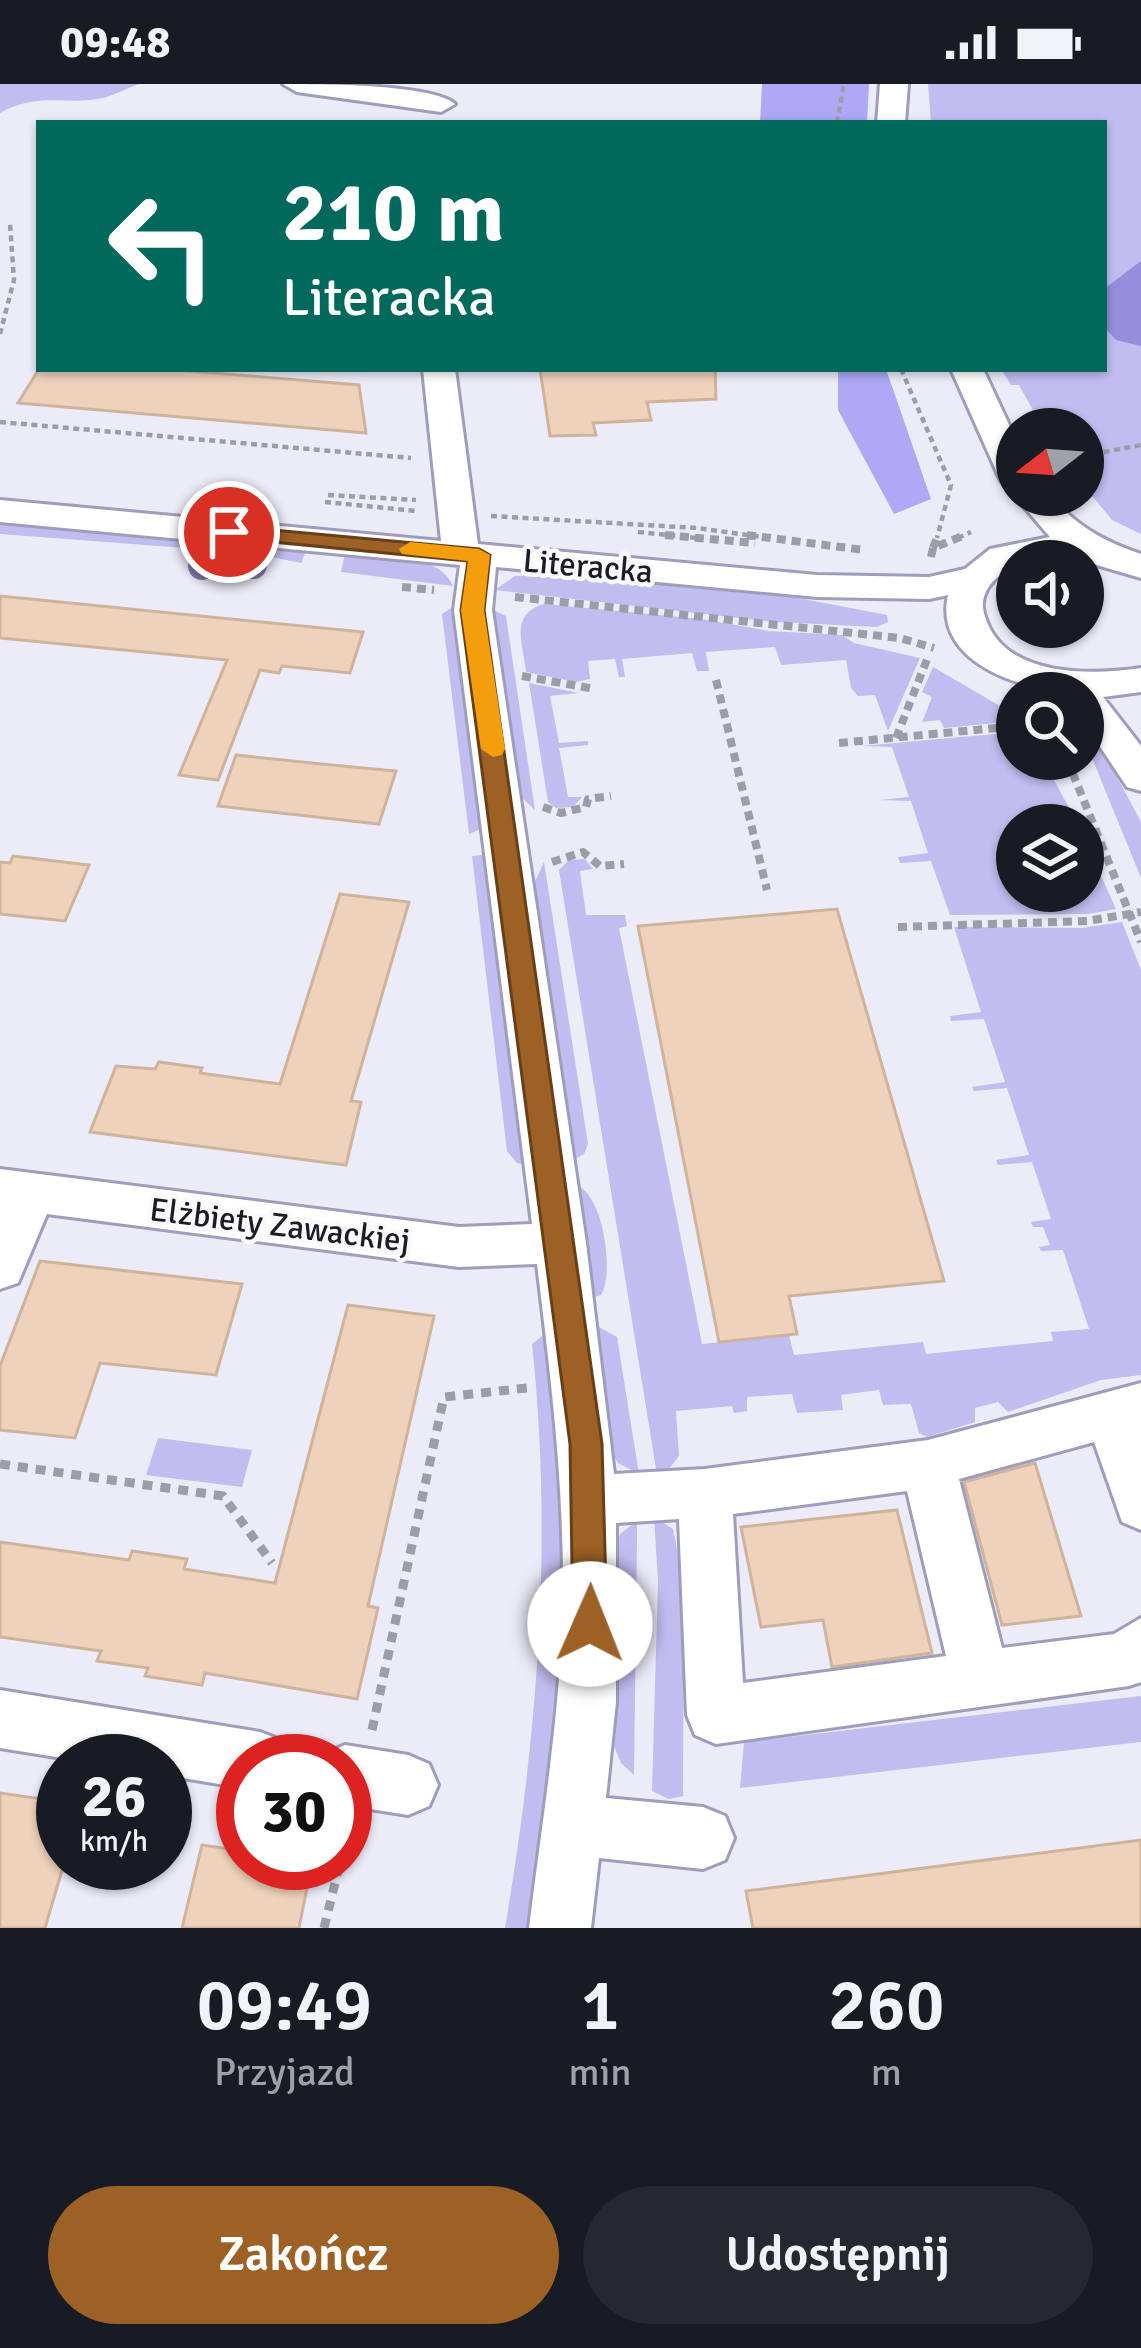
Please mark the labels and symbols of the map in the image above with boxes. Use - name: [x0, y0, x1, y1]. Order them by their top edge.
- north arrow: [996, 408, 1104, 516]
- pin: [178, 481, 280, 583]
- street label: Literacka: [521, 540, 655, 593]
- street label: Elżbiety Zawackiej: [147, 1189, 412, 1262]
- position arrow: [527, 1561, 653, 1687]
- speed limit sign: 30: [216, 1734, 372, 1890]

